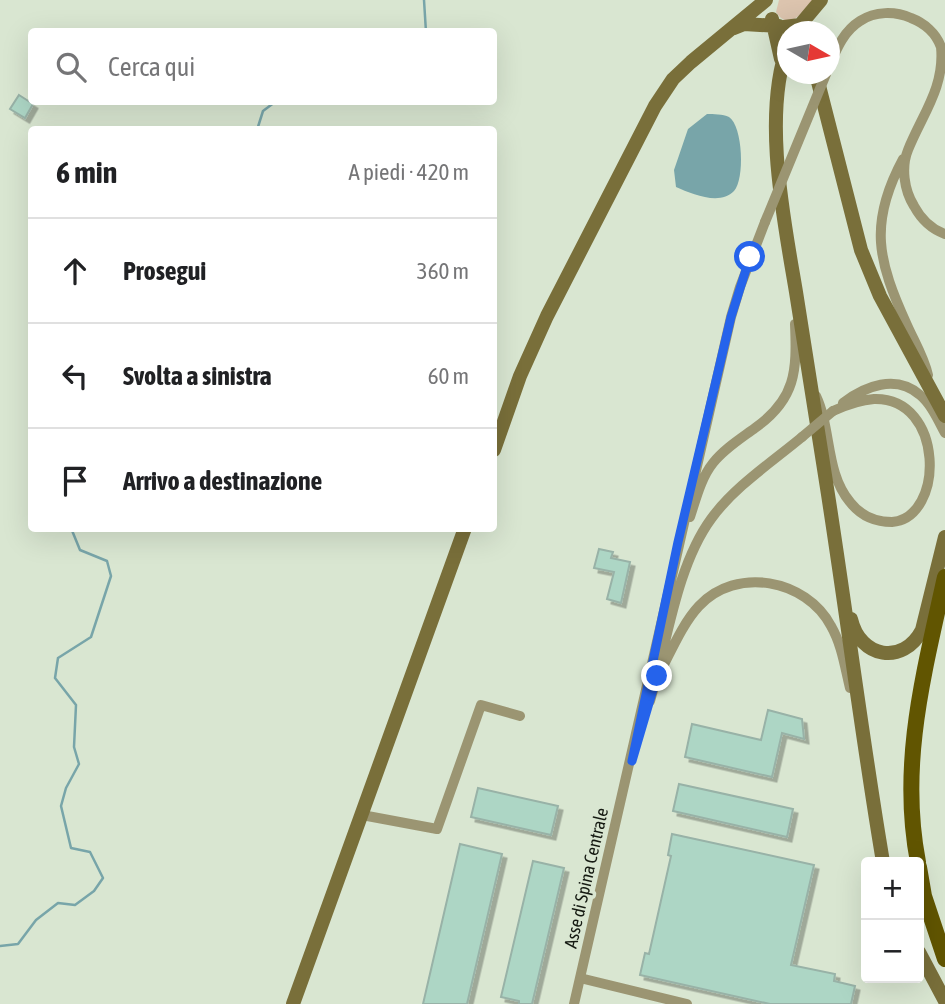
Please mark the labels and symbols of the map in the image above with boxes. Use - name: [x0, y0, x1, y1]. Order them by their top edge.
- north arrow: [777, 21, 840, 84]
- route start: [734, 241, 765, 272]
- route end: [641, 660, 672, 691]
- street label: Asse di Spina Centrale: [560, 806, 612, 950]

